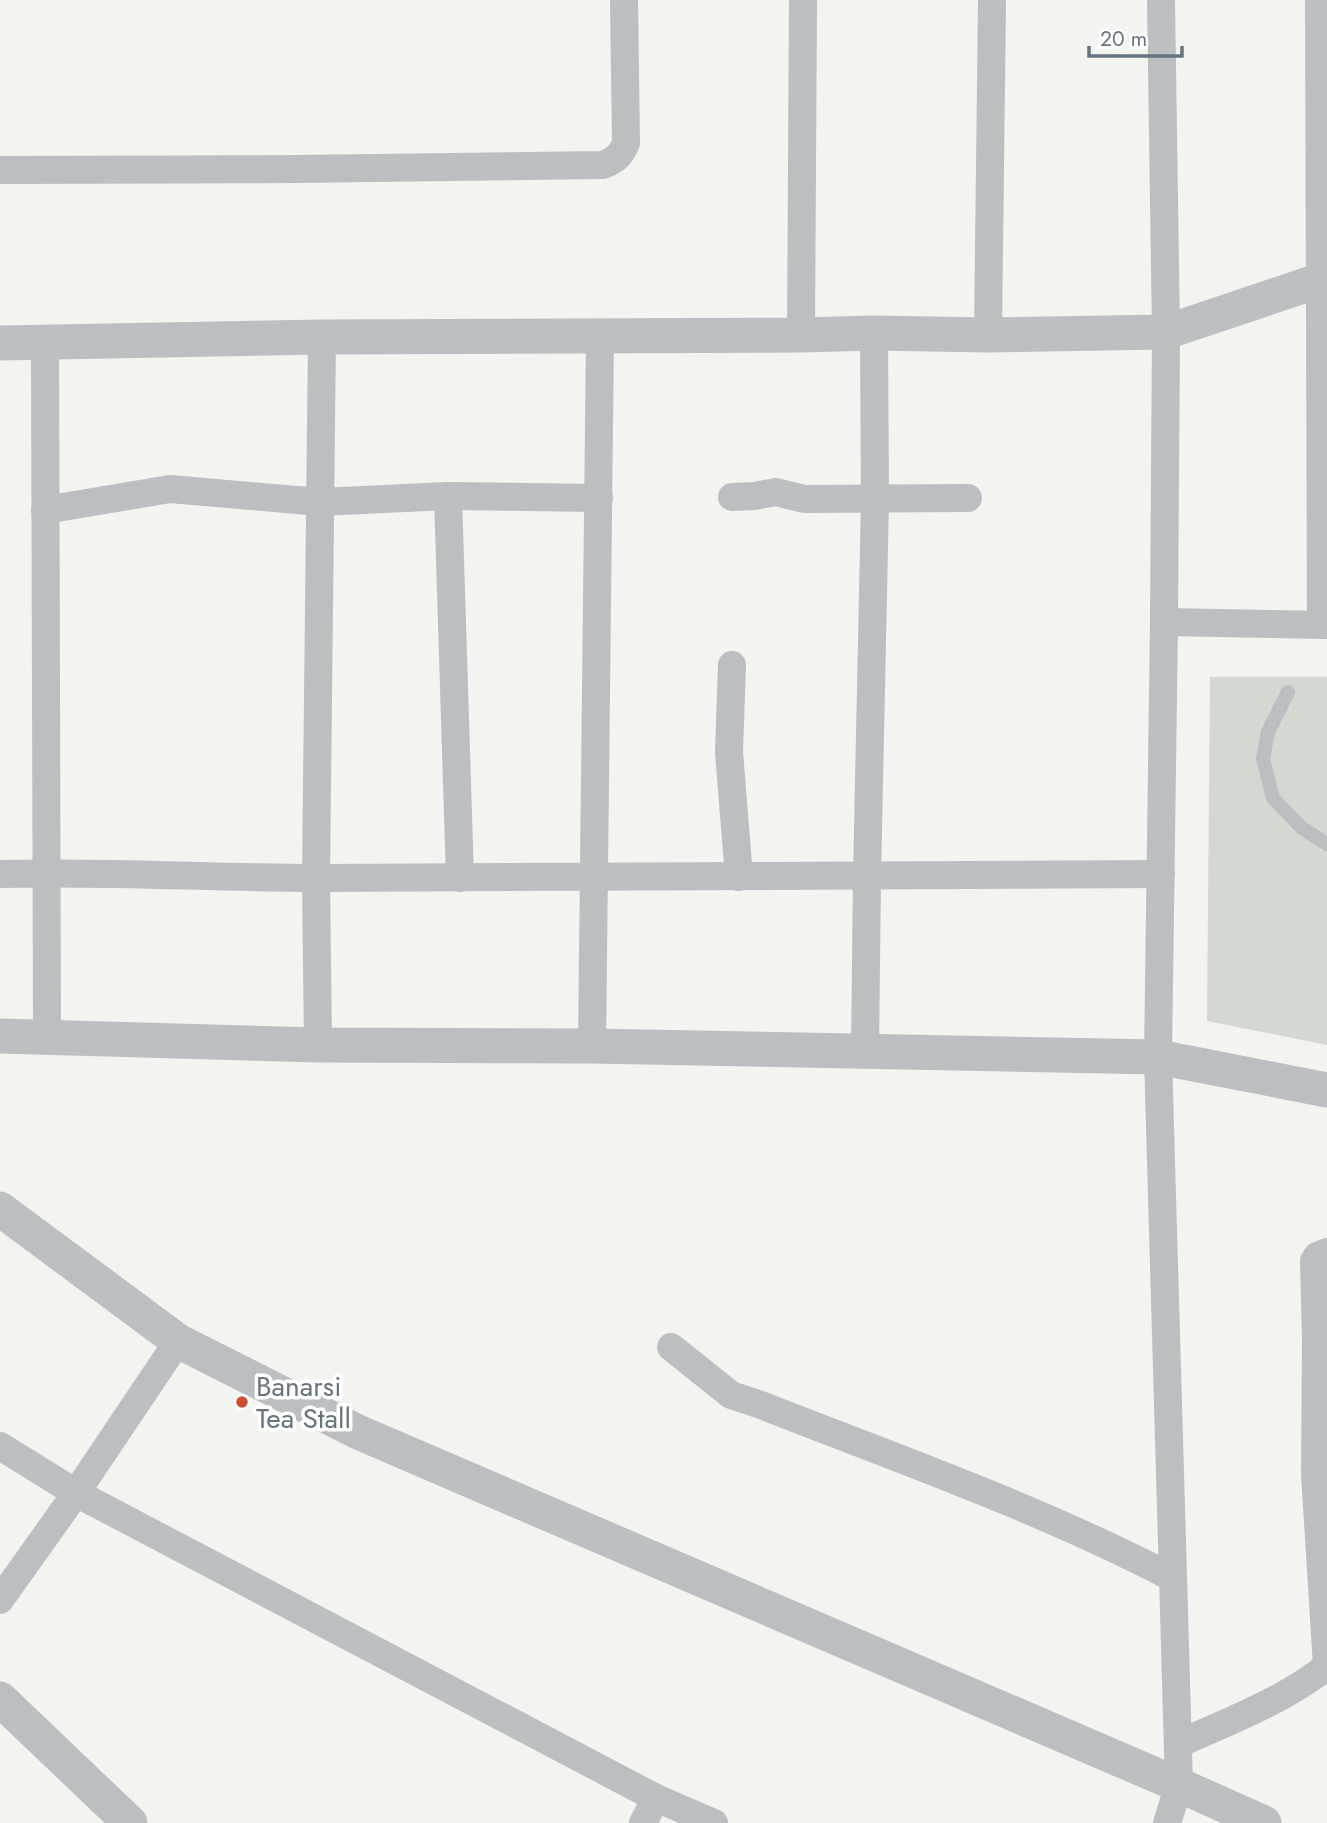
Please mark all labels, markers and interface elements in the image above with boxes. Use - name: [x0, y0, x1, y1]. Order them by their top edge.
- scale bar: [1089, 14, 1182, 58]
- text: 20 m: [1100, 24, 1147, 54]
- place label: Banarsi Tea Stall: [256, 1366, 351, 1439]
- marker: Banarsi Tea Stall: [234, 1394, 250, 1410]

